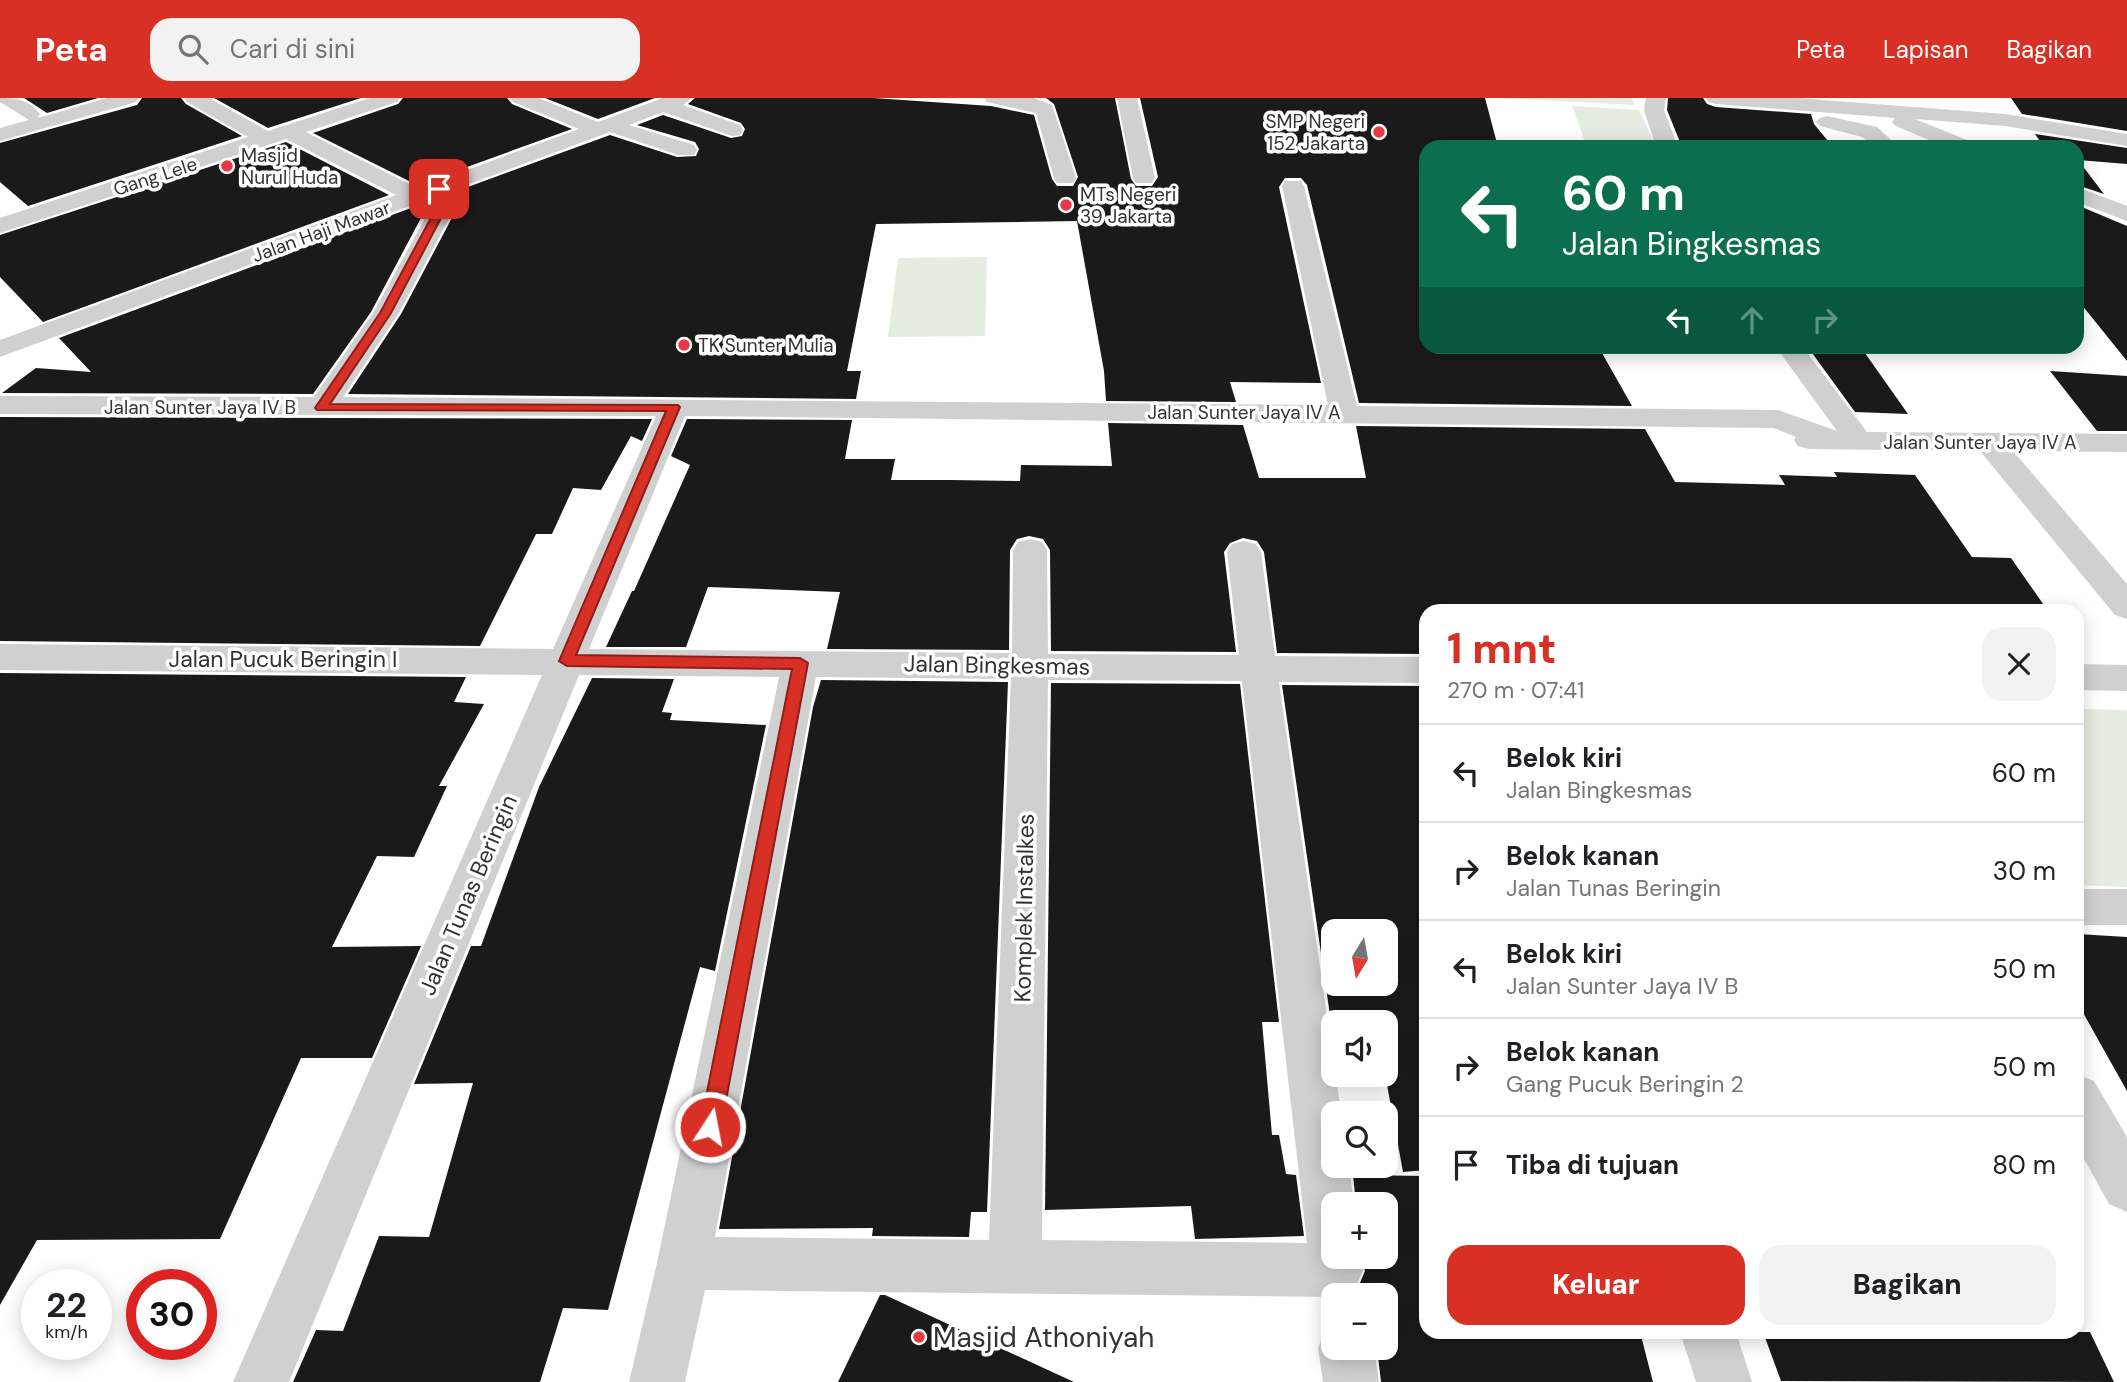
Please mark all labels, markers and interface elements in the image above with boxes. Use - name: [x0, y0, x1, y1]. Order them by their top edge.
- search box: [150, 18, 640, 81]
- text: Peta: [35, 28, 108, 71]
- icon: search: [174, 30, 212, 68]
- text: Cari di sini: [230, 32, 355, 66]
- text: Peta: [1796, 34, 1845, 65]
- text: Lapisan: [1883, 34, 1968, 65]
- text: Bagikan: [2006, 34, 2092, 65]
- place label: SMP Negeri 152 Jakarta: [1265, 109, 1365, 156]
- marker: SMP Negeri 152 Jakarta: [1371, 124, 1387, 140]
- place label: Masjid Nurul Huda: [241, 143, 338, 190]
- street label: Gang Lele: [110, 151, 200, 202]
- marker: Masjid Nurul Huda: [219, 158, 235, 174]
- pin: [409, 159, 469, 219]
- text: 60 m: [1562, 161, 1685, 225]
- icon: left: [1447, 168, 1538, 259]
- icon: arrive: [420, 170, 458, 208]
- place label: MTs Negeri 39 Jakarta: [1080, 182, 1176, 229]
- street label: Jalan Haji Mawar: [249, 195, 394, 268]
- marker: MTs Negeri 39 Jakarta: [1058, 197, 1074, 213]
- text: Jalan Bingkesmas: [1562, 223, 1821, 265]
- icon: left: [1660, 301, 1698, 339]
- icon: ahead: [1733, 301, 1771, 339]
- icon: right: [1806, 301, 1844, 339]
- place label: TK Sunter Mulia: [698, 333, 834, 358]
- marker: TK Sunter Mulia: [676, 337, 692, 353]
- street label: Jalan Sunter Jaya IV B: [104, 395, 296, 420]
- street label: Jalan Sunter Jaya IV A: [1147, 400, 1341, 425]
- street label: Jalan Sunter Jaya IV A: [1883, 430, 2077, 455]
- text: 1 mnt: [1447, 621, 1556, 676]
- button: close: [1982, 627, 2056, 701]
- street label: Jalan Pucuk Beringin I: [169, 644, 397, 674]
- street label: Jalan Bingkesmas: [904, 648, 1090, 682]
- text: 270 m · 07:41: [1447, 675, 1584, 705]
- text: Belok kiri: [1506, 741, 1622, 775]
- icon: left: [1447, 754, 1485, 792]
- text: 60 m: [1992, 756, 2056, 790]
- text: Jalan Bingkesmas: [1506, 775, 1692, 805]
- street label: Jalan Tunas Beringin: [412, 790, 524, 1000]
- street label: Komplek Instalkes: [1007, 813, 1041, 1003]
- text: Belok kanan: [1506, 839, 1659, 873]
- icon: right: [1447, 852, 1485, 890]
- text: 30 m: [1993, 854, 2056, 888]
- text: Jalan Tunas Beringin: [1506, 873, 1721, 903]
- north arrow: [1321, 919, 1398, 996]
- map controls: [1321, 919, 1398, 1360]
- text: Belok kiri: [1506, 937, 1622, 971]
- icon: left: [1447, 950, 1485, 988]
- text: 50 m: [1992, 952, 2056, 986]
- text: Jalan Sunter Jaya IV B: [1506, 971, 1738, 1001]
- button: sound: [1321, 1010, 1398, 1087]
- text: Belok kanan: [1506, 1035, 1659, 1069]
- icon: right: [1447, 1048, 1485, 1086]
- text: 50 m: [1992, 1050, 2056, 1084]
- text: Gang Pucuk Beringin 2: [1506, 1069, 1744, 1099]
- position arrow: [673, 1090, 747, 1164]
- button: search: [1321, 1101, 1398, 1178]
- icon: arrive: [1447, 1146, 1485, 1184]
- text: Tiba di tujuan: [1506, 1148, 1679, 1182]
- text: 80 m: [1992, 1148, 2056, 1182]
- button: +: [1321, 1192, 1398, 1269]
- button: Keluar: [1447, 1245, 1745, 1325]
- button: Bagikan: [1759, 1245, 2056, 1325]
- speed limit sign: 30: [126, 1269, 217, 1360]
- text: 22: [46, 1282, 87, 1328]
- button: −: [1321, 1283, 1398, 1360]
- place label: Masjid Athoniyah: [933, 1319, 1154, 1356]
- text: km/h: [45, 1320, 88, 1344]
- marker: Masjid Athoniyah: [911, 1329, 927, 1345]

